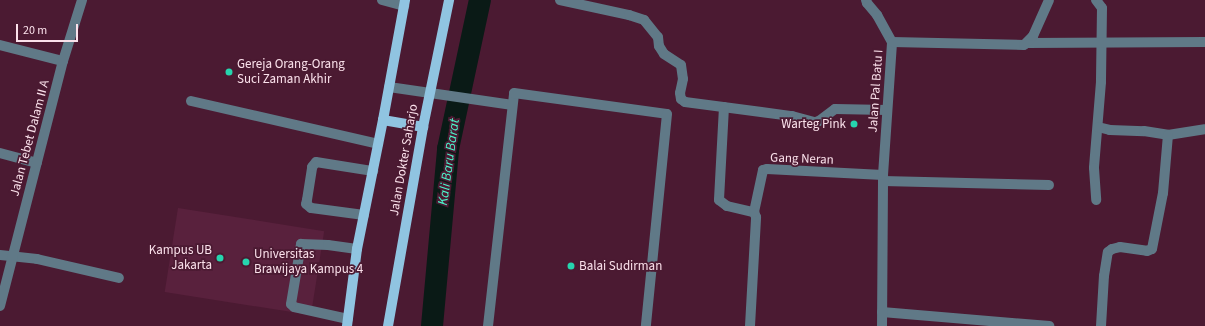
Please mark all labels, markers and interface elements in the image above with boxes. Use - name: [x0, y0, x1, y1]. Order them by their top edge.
- scale bar: [18, 16, 80, 42]
- text: 20 m: [23, 22, 47, 39]
- street label: Jalan Pal Batu I: [865, 49, 887, 133]
- place label: Gereja Orang-Orang Suci Zaman Akhir: [237, 57, 345, 88]
- marker: Gereja Orang-Orang Suci Zaman Akhir: [224, 67, 234, 77]
- street label: Jalan Tebet Dalam II A: [7, 78, 53, 198]
- street label: Jalan Dokter Saharjo: [386, 103, 422, 217]
- place label: Warteg Pink: [781, 116, 846, 132]
- water label: Kali Baru Barat: [435, 118, 463, 206]
- marker: Warteg Pink: [849, 119, 859, 129]
- street label: Gang Neran: [770, 150, 834, 168]
- place label: Kampus UB Jakarta: [149, 243, 212, 274]
- place label: Universitas Brawijaya Kampus 4: [254, 247, 363, 278]
- marker: Kampus UB Jakarta: [215, 253, 225, 263]
- marker: Universitas Brawijaya Kampus 4: [241, 257, 251, 267]
- place label: Balai Sudirman: [579, 258, 662, 274]
- marker: Balai Sudirman: [566, 261, 576, 271]

